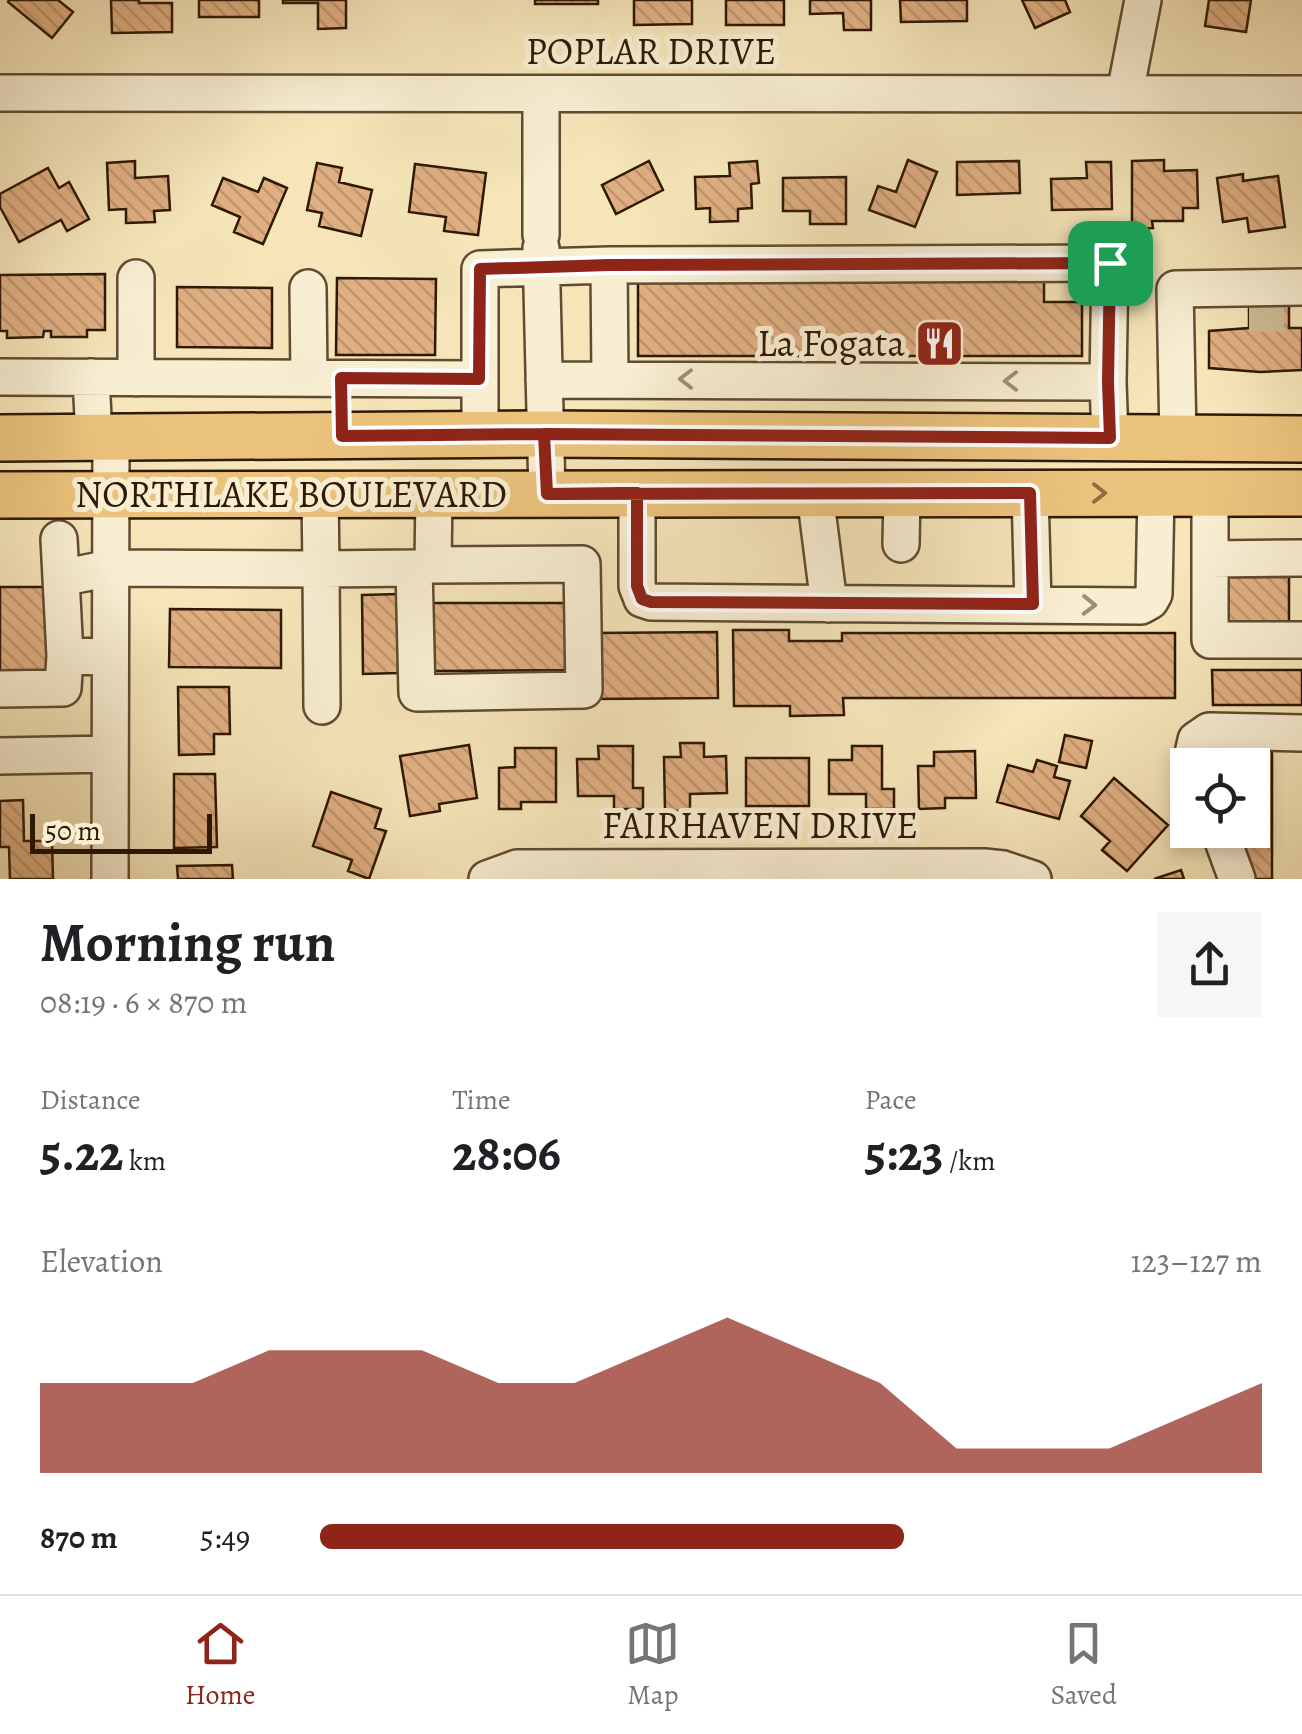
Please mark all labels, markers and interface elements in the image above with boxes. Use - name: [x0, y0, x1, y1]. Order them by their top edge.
- street label: POPLAR DRIVE: [526, 25, 776, 77]
- pin: [1068, 221, 1153, 306]
- icon: arrive: [1083, 236, 1138, 291]
- place label: La Fogata: [757, 317, 905, 369]
- restaurant icon: La Fogata: [914, 317, 966, 369]
- one-way arrow: [677, 368, 692, 390]
- one-way arrow: [1002, 370, 1018, 392]
- street label: NORTHLAKE BOULEVARD: [75, 468, 507, 520]
- one-way arrow: [1092, 482, 1108, 504]
- one-way arrow: [1081, 595, 1097, 616]
- map controls: [1170, 748, 1270, 848]
- button: locate: [1170, 748, 1270, 848]
- street label: FAIRHAVEN DRIVE: [602, 799, 918, 851]
- scale bar: [30, 809, 212, 854]
- text: 50 m: [45, 812, 101, 850]
- text: Morning run: [40, 905, 335, 980]
- button: share: [1157, 912, 1262, 1017]
- text: 08:19 · 6 × 870 m: [40, 980, 247, 1024]
- text: Distance: [40, 1081, 140, 1119]
- text: Time: [452, 1081, 511, 1119]
- text: Pace: [865, 1081, 917, 1119]
- text: 5.22: [40, 1119, 123, 1187]
- text: 28:06: [452, 1119, 561, 1187]
- text: 5:23: [865, 1119, 944, 1187]
- text: km: [123, 1142, 166, 1180]
- text: /km: [944, 1142, 996, 1180]
- text: Elevation: [40, 1239, 163, 1283]
- text: 123–127 m: [1131, 1239, 1262, 1283]
- text: 870 m: [40, 1515, 118, 1559]
- text: 5:49: [200, 1515, 250, 1559]
- tab: Home: [185, 1616, 255, 1714]
- tab: Map: [625, 1616, 680, 1714]
- tab: Saved: [1051, 1616, 1117, 1714]

